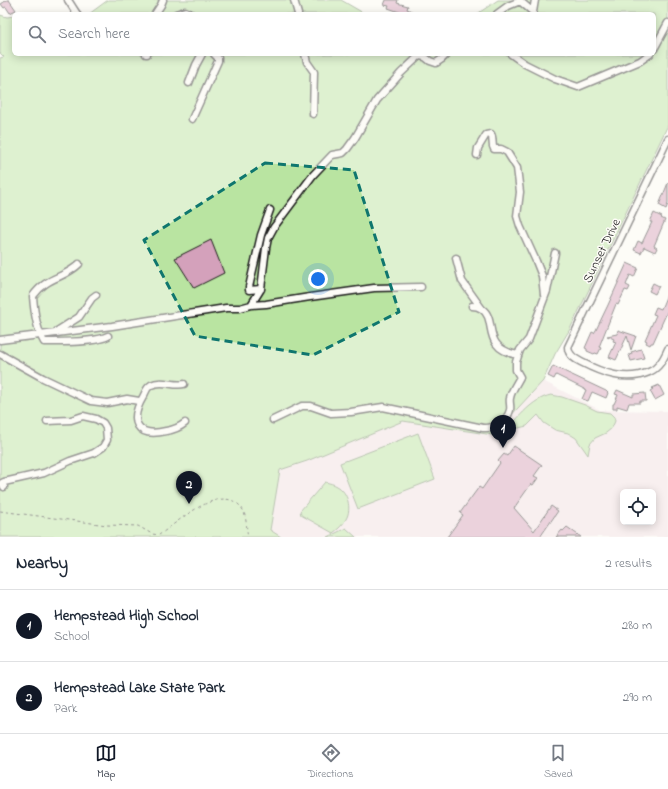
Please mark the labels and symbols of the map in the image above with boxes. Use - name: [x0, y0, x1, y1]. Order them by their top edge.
- street label: Sunset Drive: [578, 216, 626, 286]
- your location: [308, 269, 328, 289]
- pin: 1: [490, 415, 516, 448]
- pin: 2: [176, 471, 202, 504]

